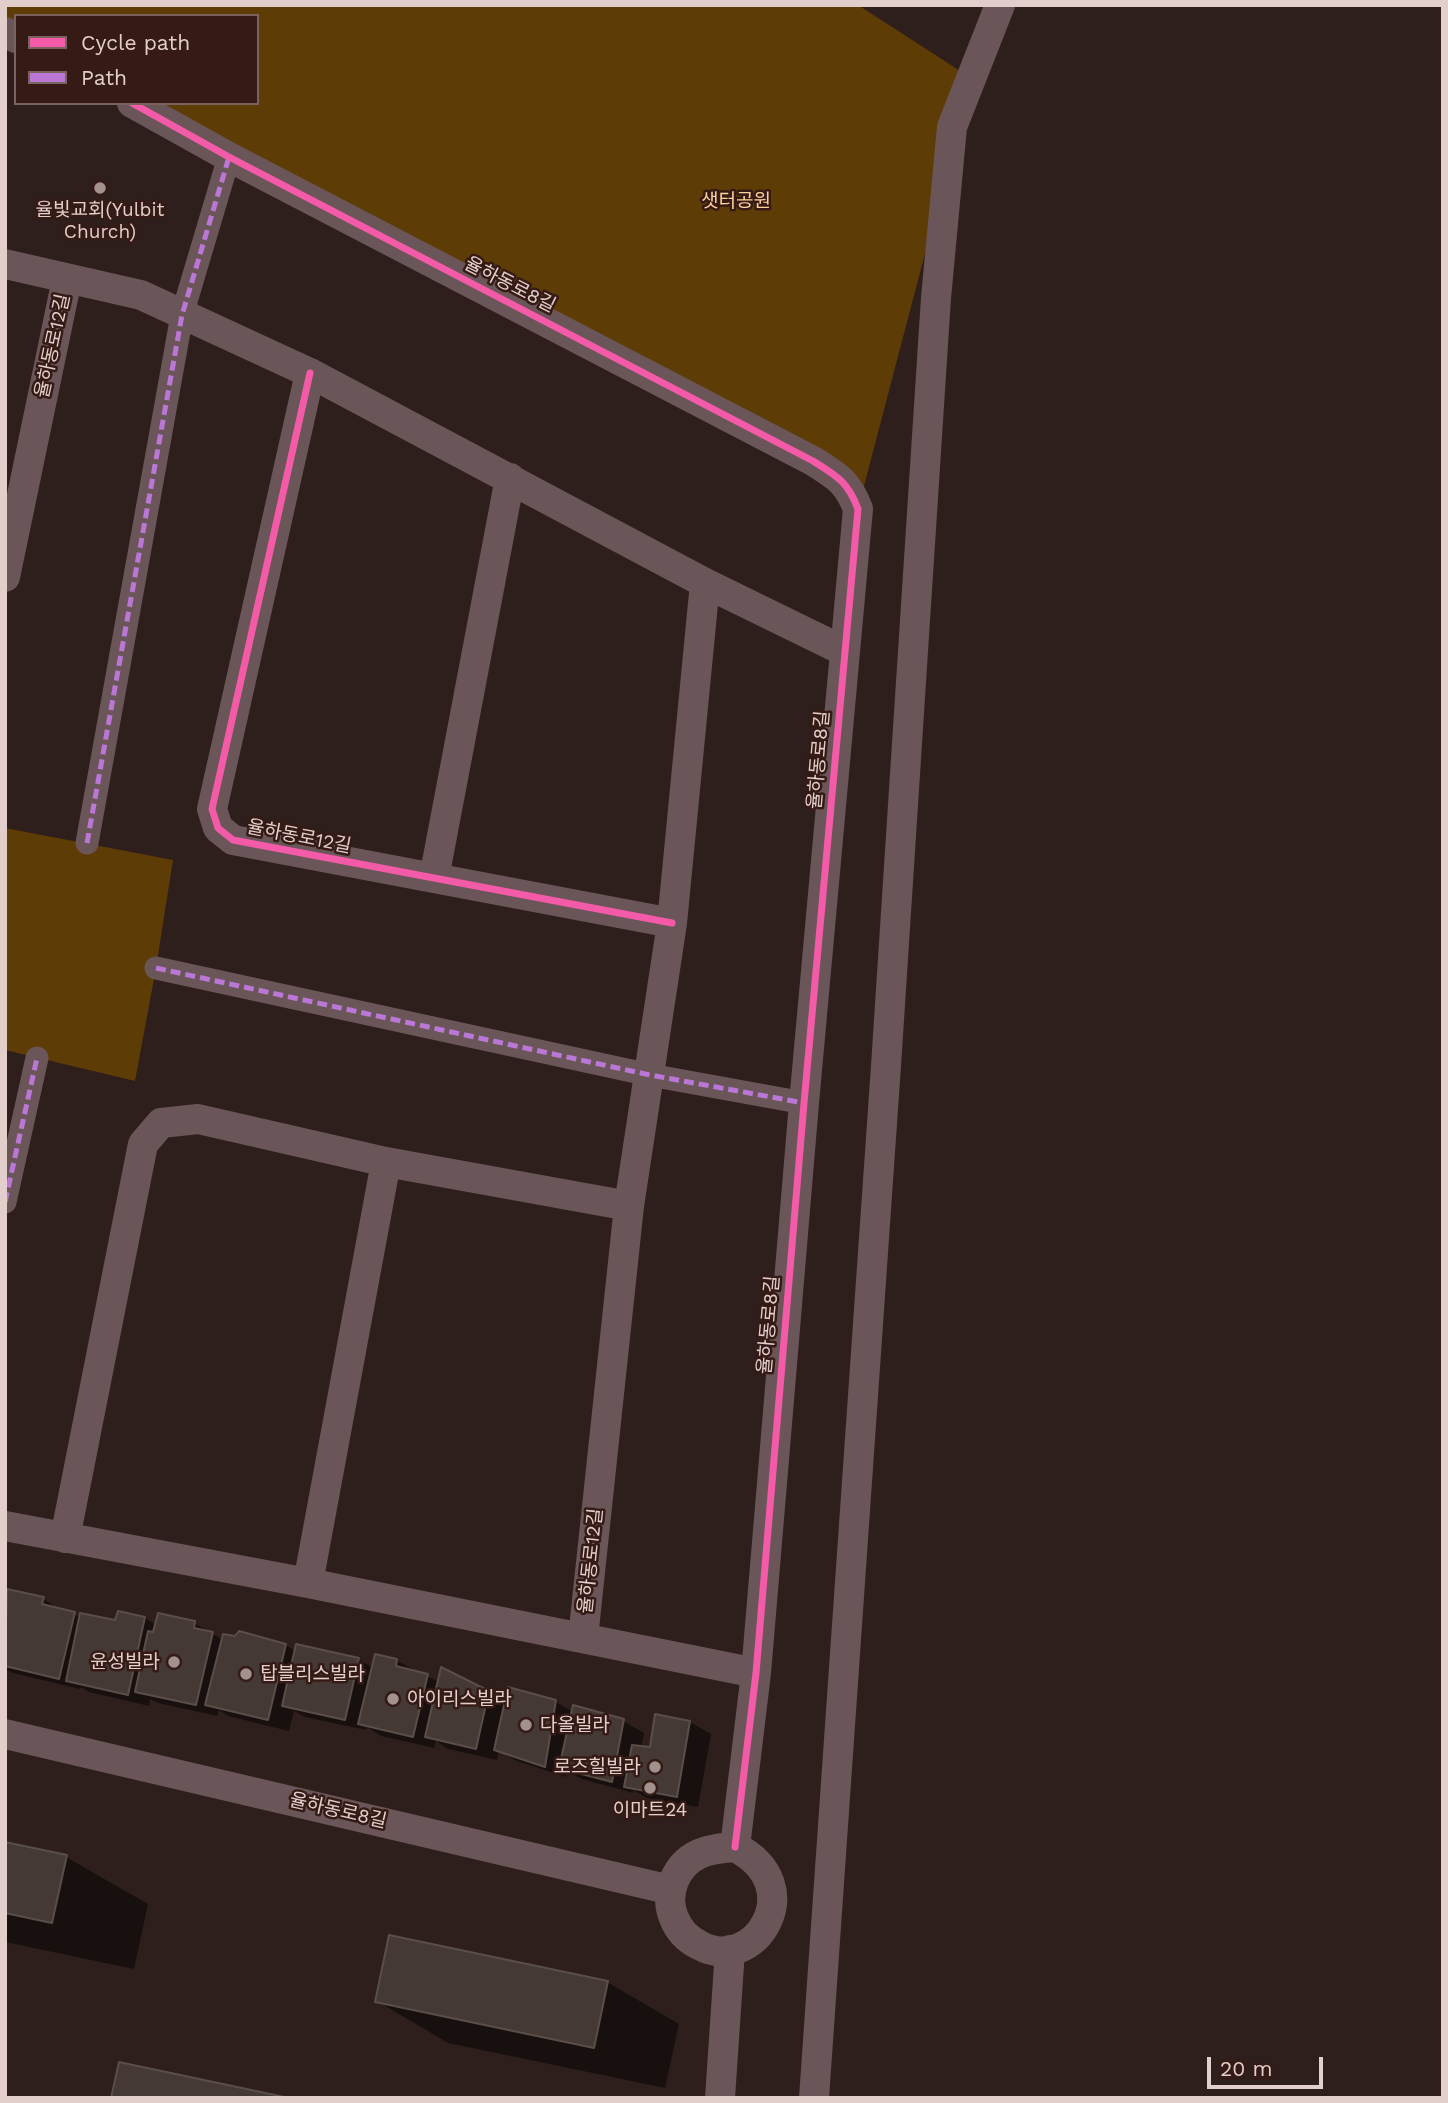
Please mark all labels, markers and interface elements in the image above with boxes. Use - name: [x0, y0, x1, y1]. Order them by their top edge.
- legend: [14, 14, 259, 105]
- text: Cycle path: [81, 30, 190, 55]
- text: Path: [81, 65, 127, 90]
- marker: 율빛교회(Yulbit Church): [92, 180, 108, 196]
- park label: 샛터공원: [701, 190, 771, 212]
- place label: 율빛교회(Yulbit Church): [36, 199, 164, 243]
- street label: 율하동로8길: [461, 252, 559, 318]
- street label: 율하동로12길: [31, 292, 75, 400]
- street label: 율하동로8길: [803, 710, 835, 810]
- street label: 율하동로12길: [245, 816, 353, 858]
- street label: 율하동로8길: [753, 1275, 785, 1375]
- street label: 율하동로12길: [574, 1507, 608, 1615]
- place label: 윤성빌라: [90, 1651, 160, 1673]
- marker: 윤성빌라: [166, 1654, 182, 1670]
- place label: 탑블리스빌라: [260, 1663, 365, 1685]
- marker: 탑블리스빌라: [238, 1666, 254, 1682]
- place label: 아이리스빌라: [407, 1688, 512, 1710]
- marker: 아이리스빌라: [385, 1691, 401, 1707]
- place label: 다올빌라: [540, 1714, 610, 1736]
- marker: 다올빌라: [518, 1717, 534, 1733]
- place label: 로즈힐빌라: [554, 1756, 641, 1778]
- marker: 로즈힐빌라: [647, 1759, 663, 1775]
- marker: 이마트24: [642, 1780, 658, 1796]
- street label: 율하동로8길: [287, 1789, 389, 1833]
- place label: 이마트24: [613, 1799, 687, 1821]
- scale bar: [1210, 2044, 1326, 2088]
- text: 20 m: [1220, 2056, 1272, 2081]

